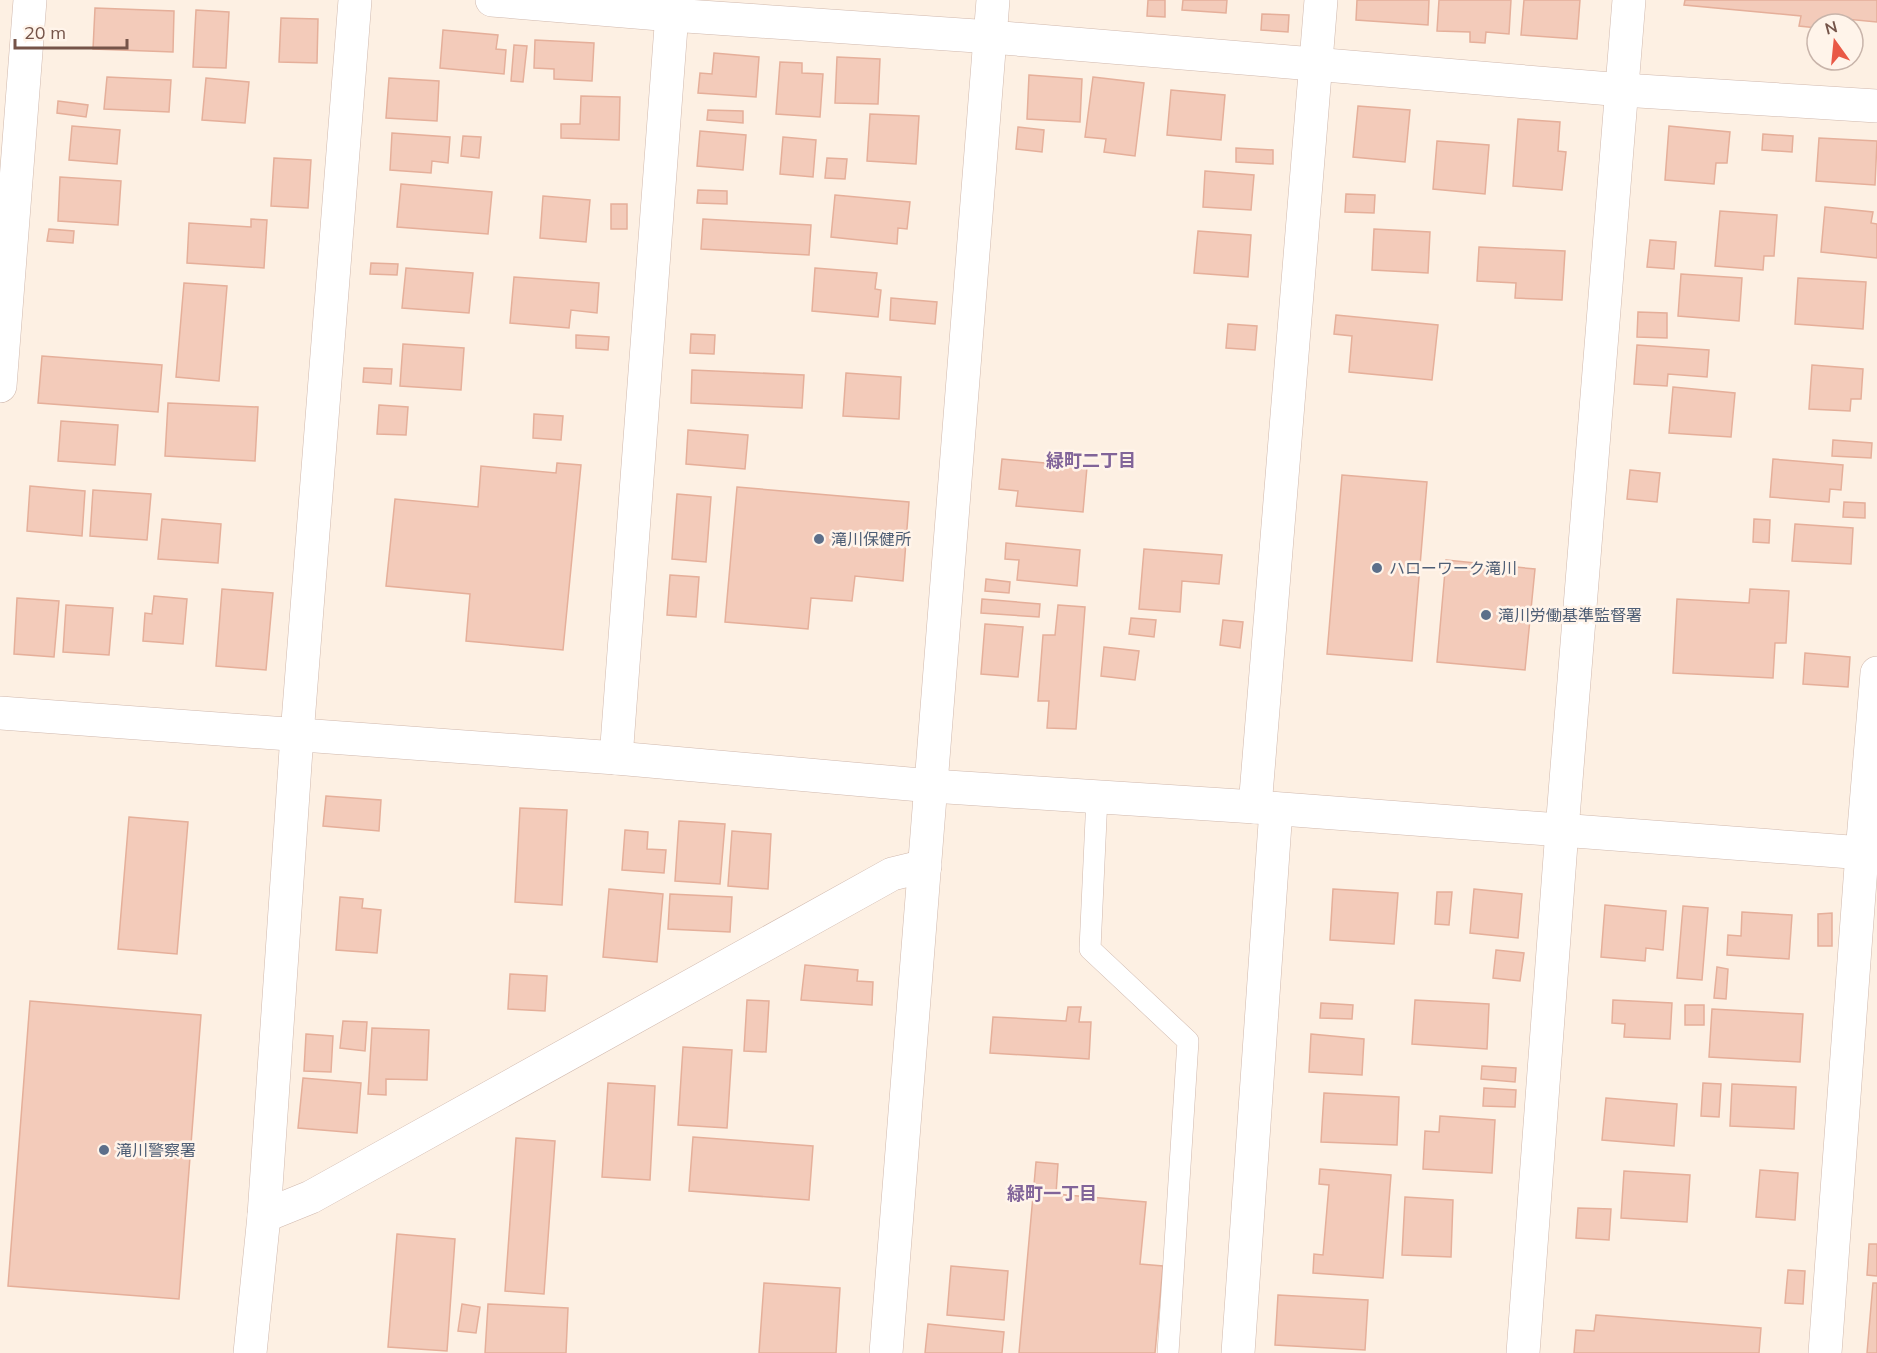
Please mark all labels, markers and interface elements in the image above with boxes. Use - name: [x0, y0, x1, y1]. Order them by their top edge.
- scale bar: [15, 12, 128, 50]
- north arrow: [1805, 12, 1865, 72]
- text: N: [1823, 16, 1840, 39]
- text: 20 m: [24, 21, 66, 44]
- district label: 緑町二丁目: [1046, 449, 1136, 472]
- place label: 滝川保健所: [831, 529, 911, 549]
- marker: 滝川保健所: [812, 532, 826, 546]
- place label: ハローワーク滝川: [1389, 558, 1517, 578]
- marker: ハローワーク滝川: [1370, 561, 1384, 575]
- place label: 滝川労働基準監督署: [1498, 605, 1642, 625]
- marker: 滝川労働基準監督署: [1479, 608, 1493, 622]
- place label: 滝川警察署: [116, 1140, 196, 1160]
- marker: 滝川警察署: [97, 1143, 111, 1157]
- district label: 緑町一丁目: [1007, 1182, 1097, 1205]

